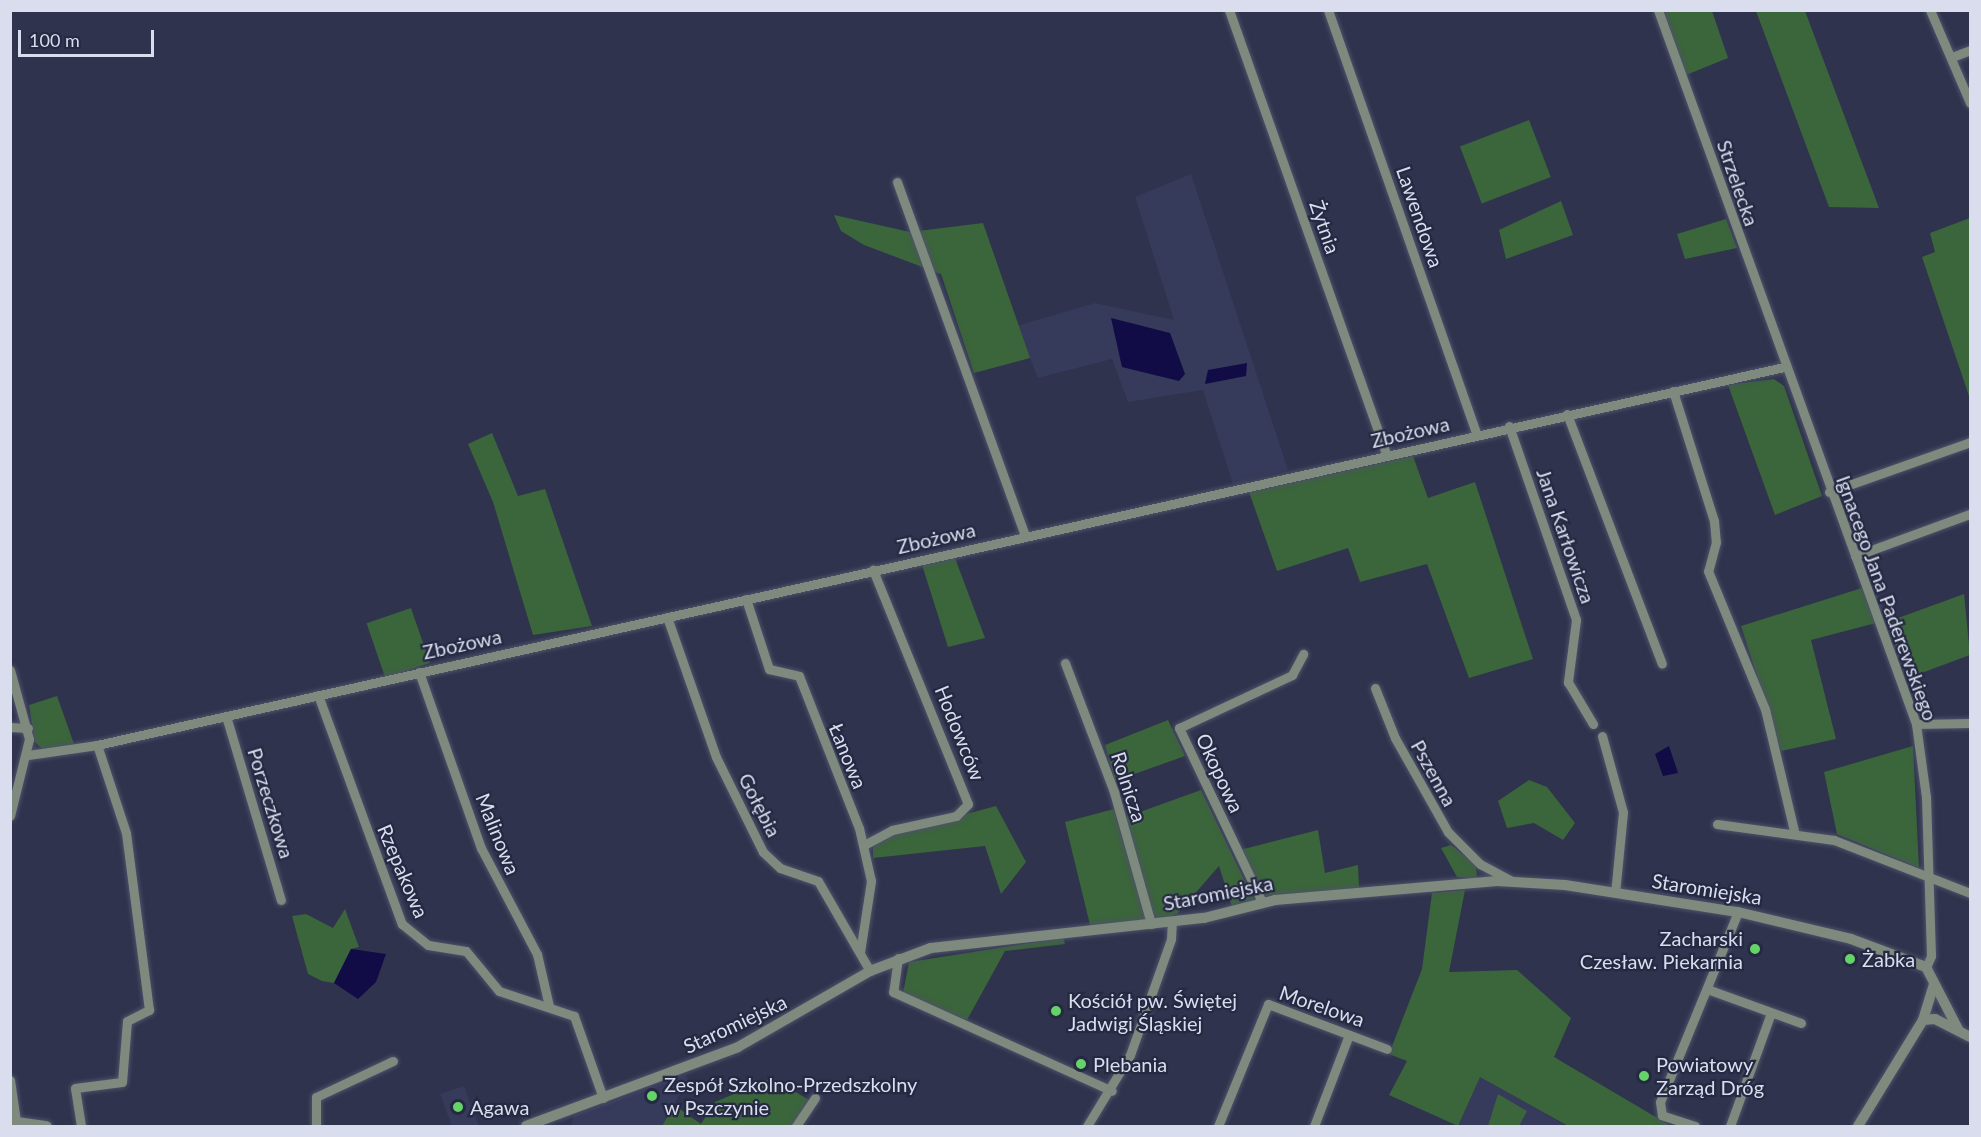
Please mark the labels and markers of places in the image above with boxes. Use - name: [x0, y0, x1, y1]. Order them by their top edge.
- place label: Zacharski Czesław. Piekarnia: [1580, 926, 1743, 973]
- marker: Zacharski Czesław. Piekarnia: [1748, 942, 1762, 956]
- place label: Żabka: [1862, 947, 1915, 971]
- marker: Żabka: [1843, 952, 1857, 966]
- place label: Kościół pw. Świętej Jadwigi Śląskiej: [1068, 988, 1238, 1035]
- marker: Kościół pw. Świętej Jadwigi Śląskiej: [1049, 1004, 1063, 1018]
- place label: Plebania: [1093, 1052, 1167, 1076]
- place label: Powiatowy Zarząd Dróg: [1656, 1052, 1764, 1099]
- marker: Plebania: [1074, 1057, 1088, 1071]
- marker: Powiatowy Zarząd Dróg: [1637, 1069, 1651, 1083]
- place label: Zespół Szkolno-Przedszkolny w Pszczynie: [664, 1072, 918, 1119]
- marker: Zespół Szkolno-Przedszkolny w Pszczynie: [645, 1089, 659, 1103]
- place label: Agawa: [470, 1095, 529, 1119]
- marker: Agawa: [451, 1100, 465, 1114]

